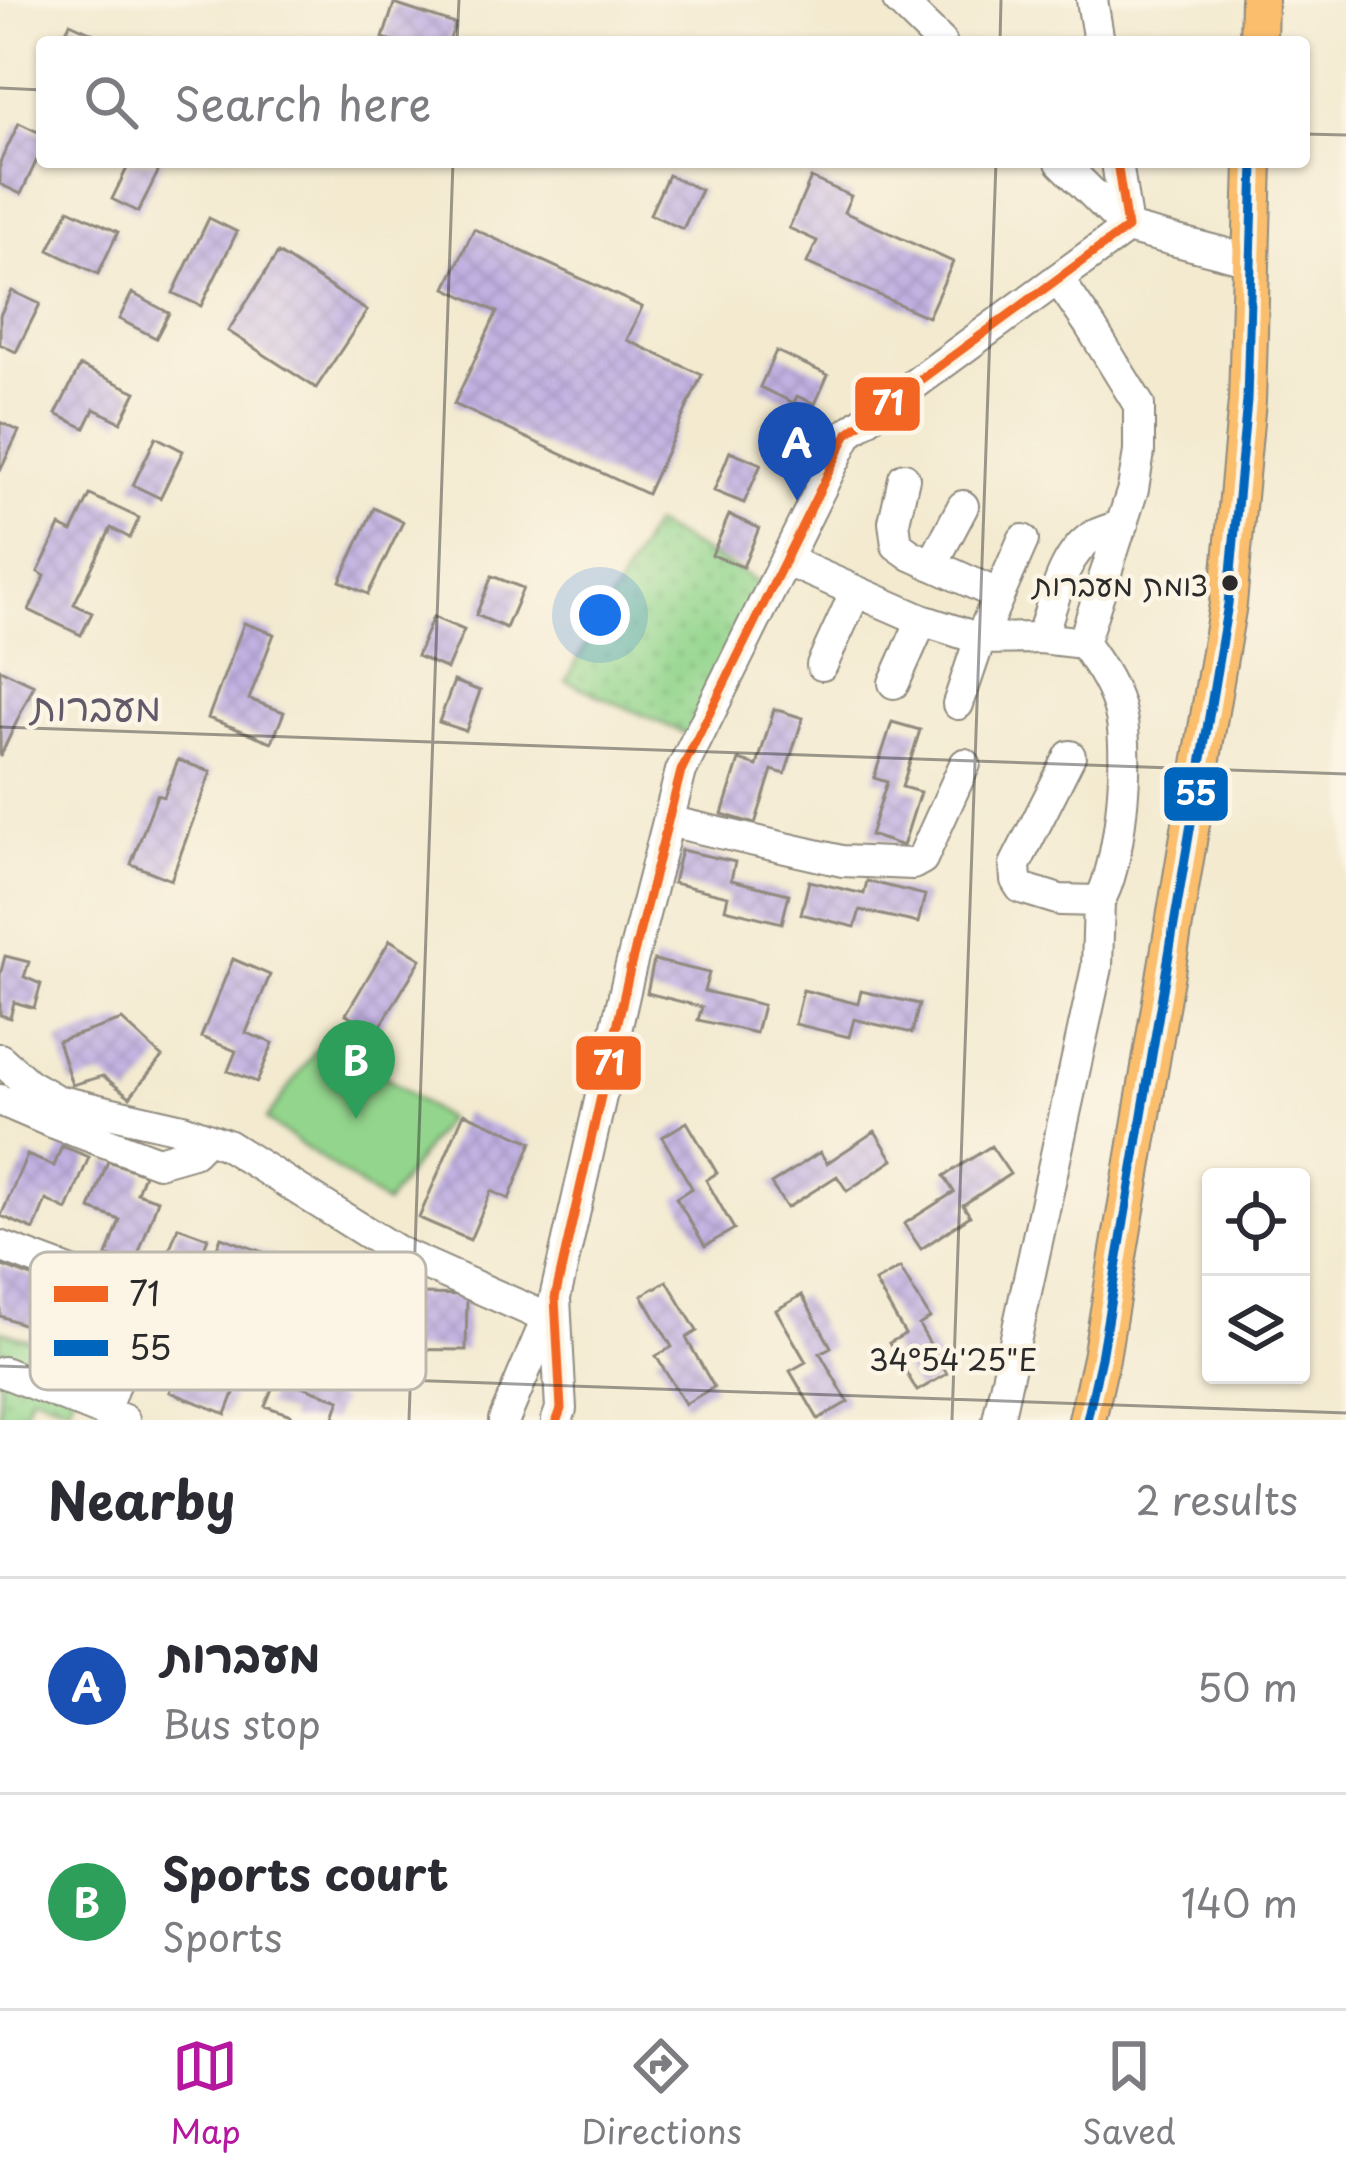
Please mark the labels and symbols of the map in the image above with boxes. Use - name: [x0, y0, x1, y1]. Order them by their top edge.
- line badge: 71: [853, 375, 922, 433]
- text: 71: [872, 376, 904, 426]
- pin: A: [758, 402, 836, 501]
- place label: צומת מעברות: [1031, 561, 1208, 606]
- marker: צומת מעברות: [1219, 572, 1241, 594]
- your location: [570, 585, 630, 645]
- district label: מעברות: [29, 675, 161, 734]
- line badge: 55: [1162, 765, 1230, 823]
- text: 55: [1175, 766, 1217, 816]
- pin: B: [317, 1020, 395, 1119]
- line badge: 71: [574, 1034, 643, 1092]
- text: 71: [593, 1036, 625, 1086]
- legend: [30, 1252, 426, 1390]
- text: 71: [129, 1267, 160, 1317]
- text: 55: [129, 1321, 171, 1371]
- text: 34°54'25"E: [869, 1336, 1037, 1381]

